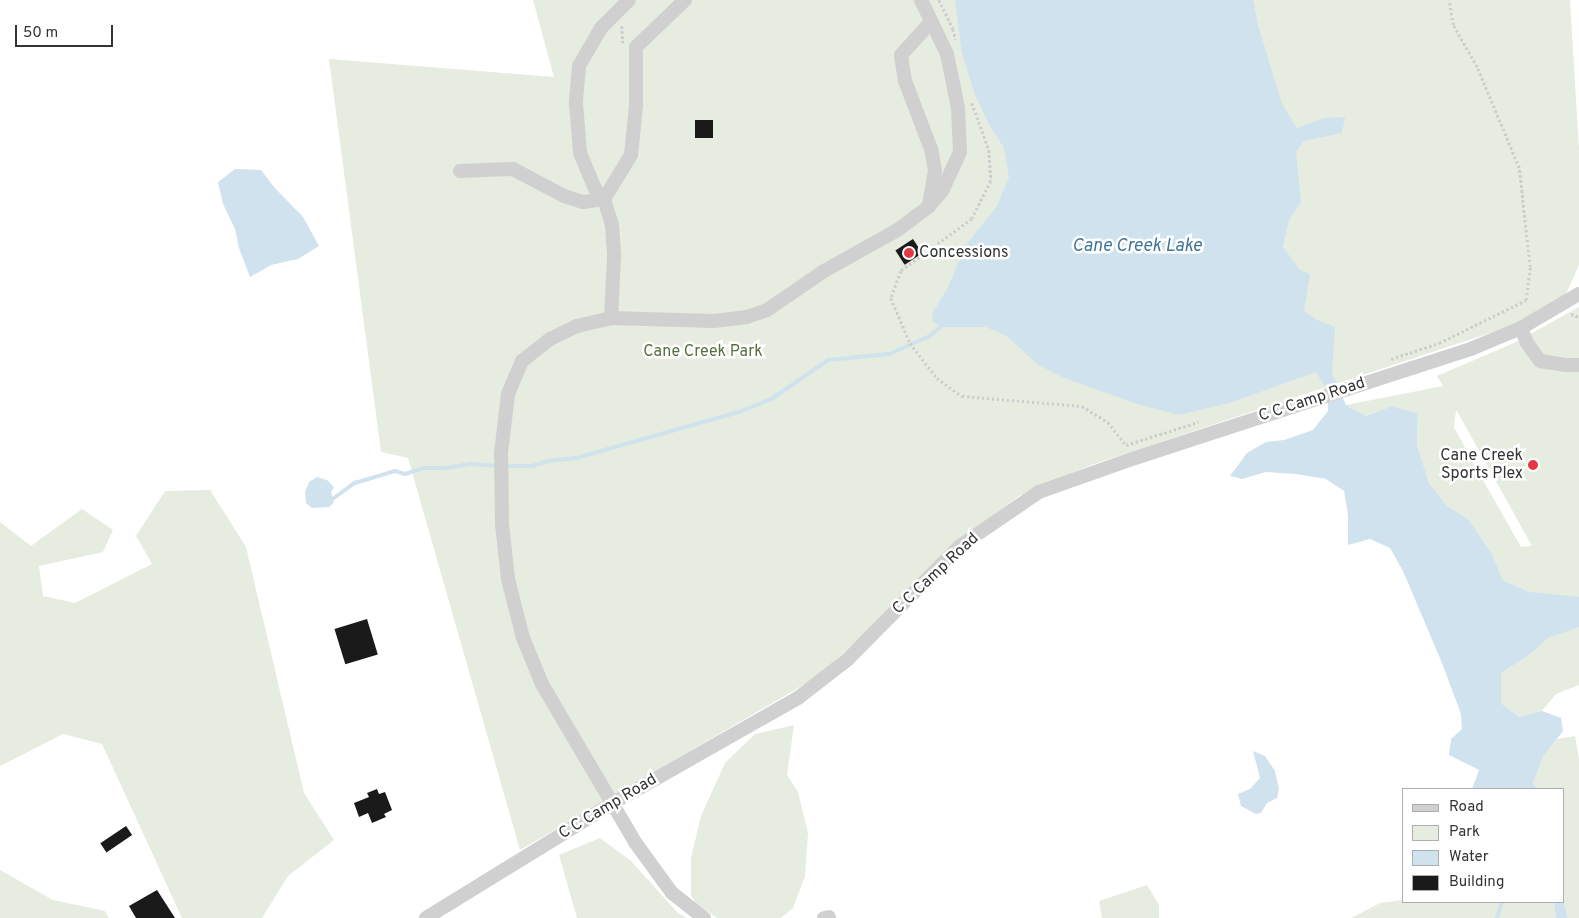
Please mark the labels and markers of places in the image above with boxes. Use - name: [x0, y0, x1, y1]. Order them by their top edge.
- place label: Concessions: [919, 243, 1009, 263]
- marker: Concessions: [903, 247, 915, 259]
- place label: Cane Creek Sports Plex: [1440, 446, 1523, 484]
- marker: Cane Creek Sports Plex: [1527, 459, 1539, 471]

